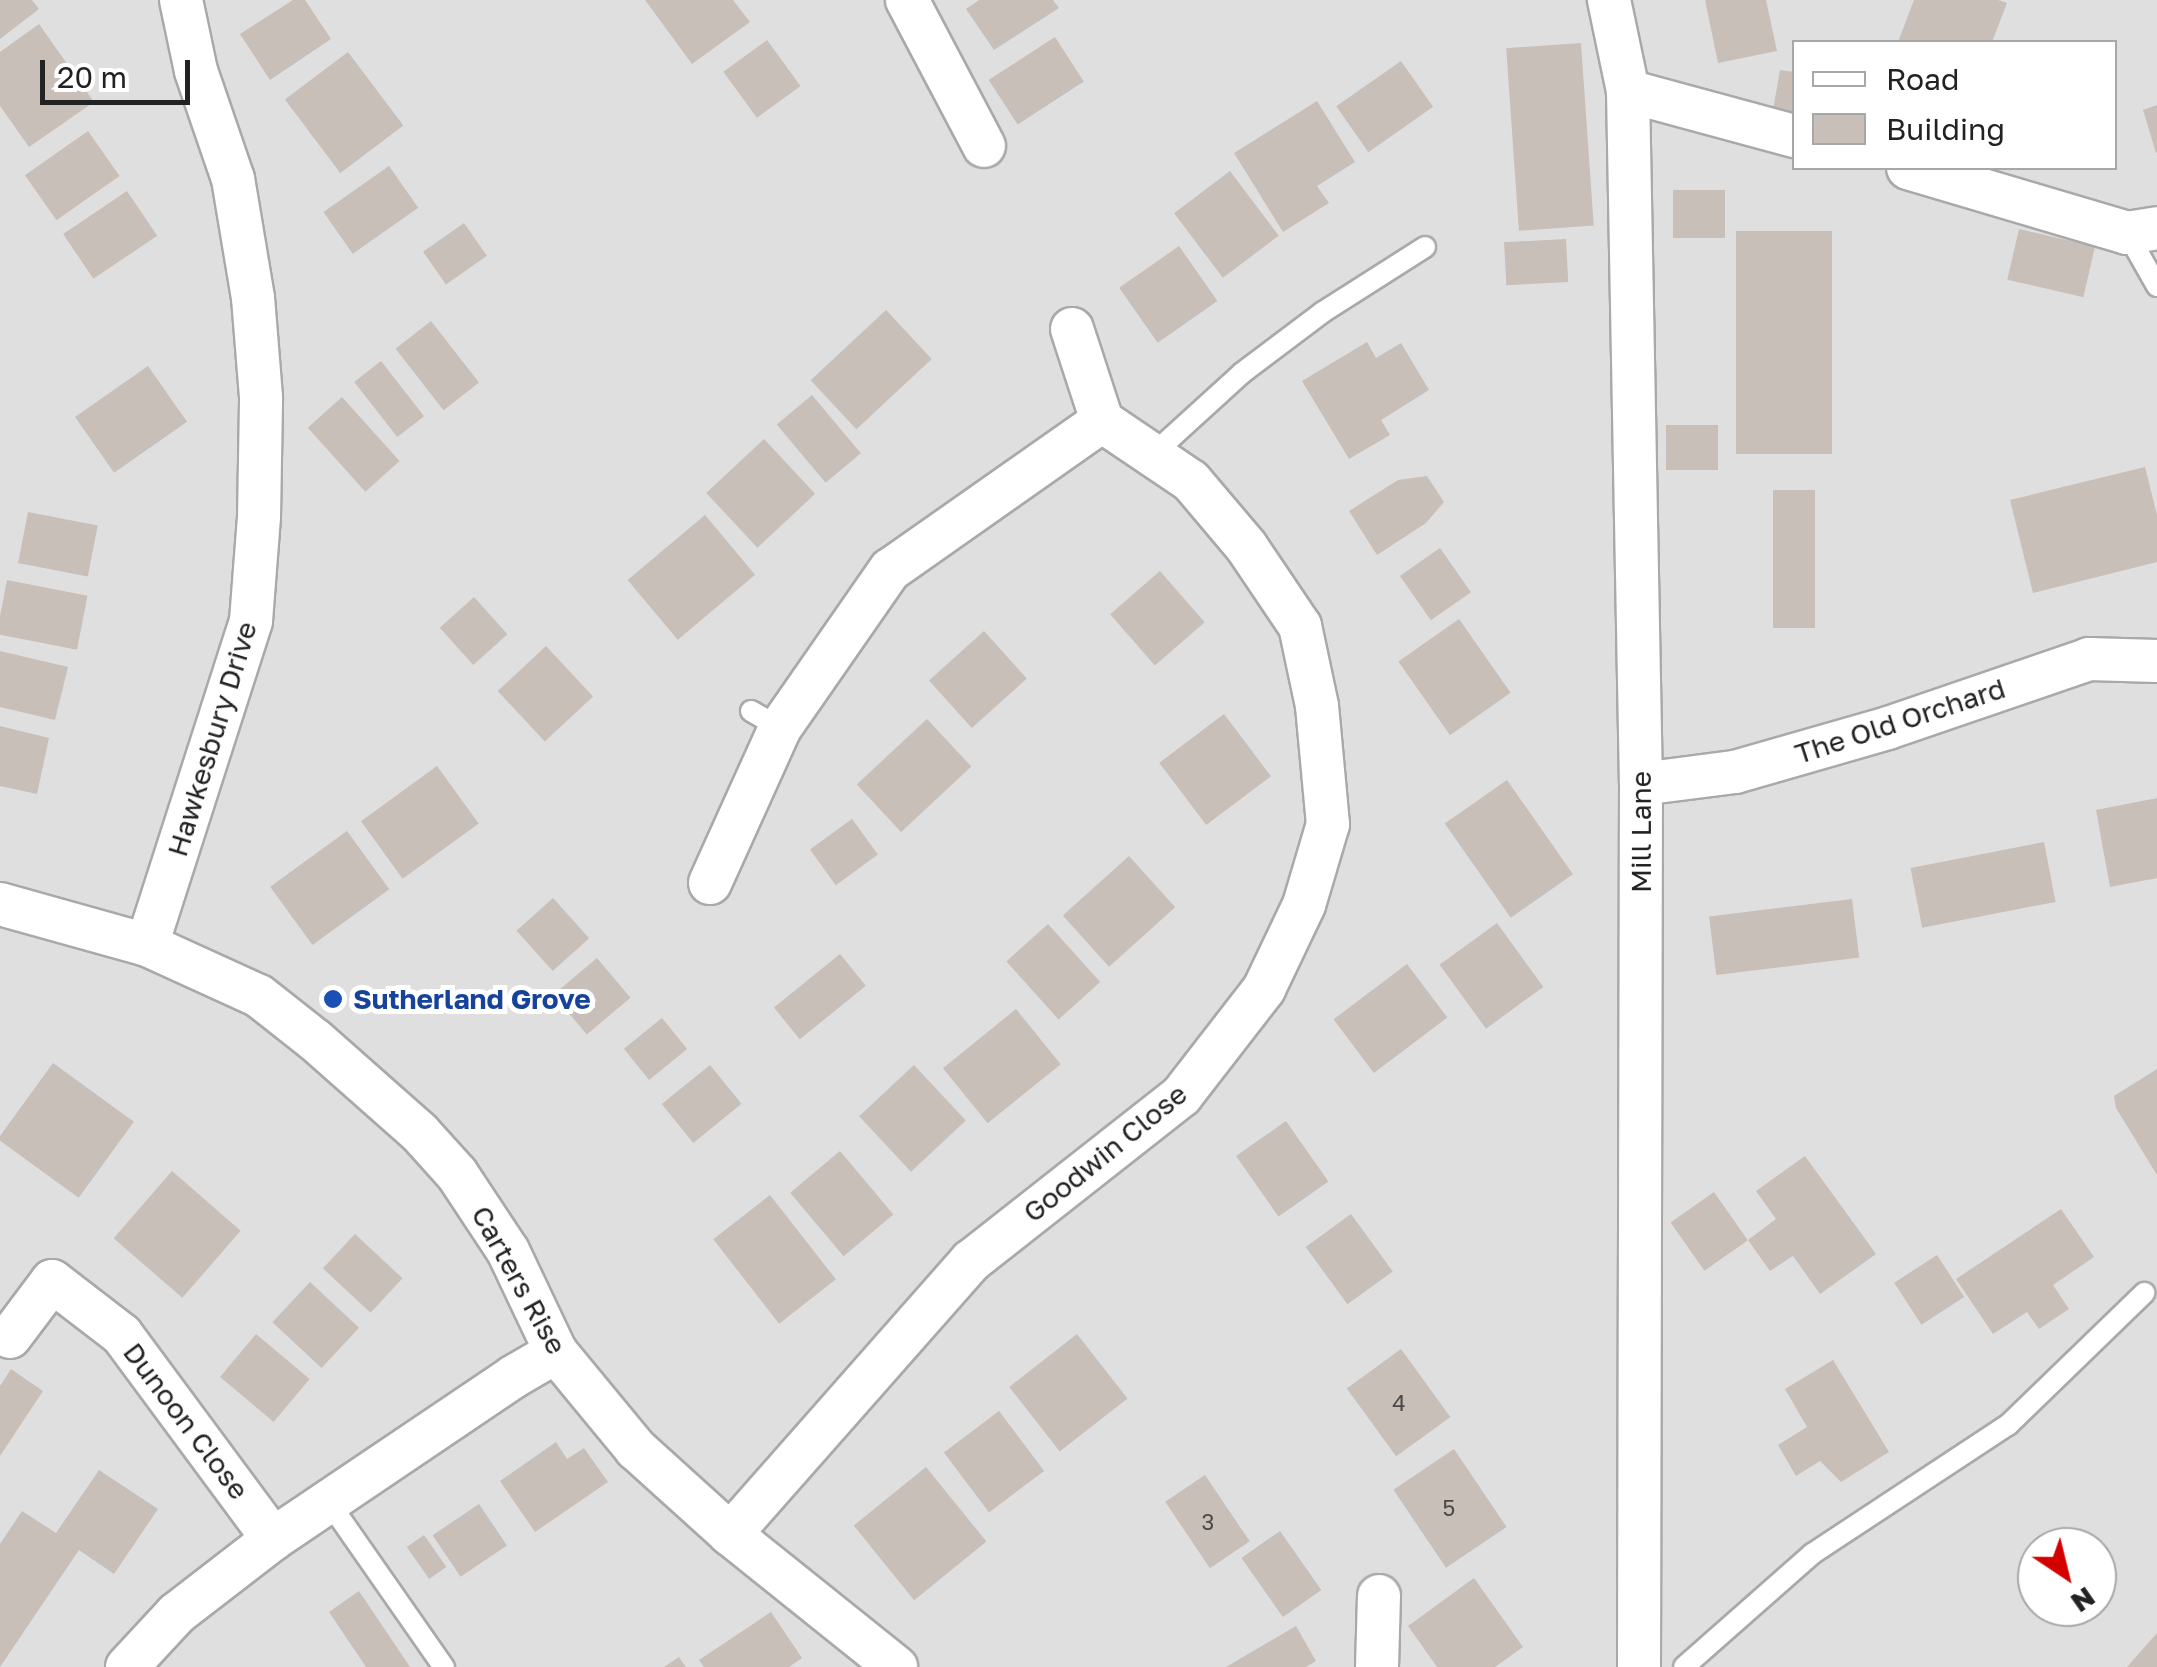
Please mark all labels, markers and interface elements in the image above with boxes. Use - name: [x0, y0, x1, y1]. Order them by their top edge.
- scale bar: [45, 40, 195, 102]
- legend: [1792, 40, 2117, 170]
- text: 20 m: [57, 59, 127, 95]
- text: Road: [1886, 61, 1960, 97]
- text: Building: [1886, 111, 2005, 147]
- street label: Hawkesbury Drive: [160, 618, 264, 860]
- street label: The Old Orchard: [1791, 671, 2009, 771]
- street label: Mill Lane: [1624, 771, 1658, 893]
- place label: Sutherland Grove: [353, 982, 591, 1016]
- marker: Sutherland Grove: [322, 988, 344, 1010]
- street label: Goodwin Close: [1016, 1077, 1194, 1229]
- street label: Carters Rise: [465, 1200, 573, 1360]
- street label: Dunoon Close: [116, 1336, 256, 1506]
- house number: 4: [1392, 1390, 1406, 1416]
- house number: 5: [1443, 1495, 1455, 1521]
- house number: 3: [1202, 1509, 1214, 1535]
- north arrow: [2017, 1527, 2117, 1627]
- text: N: [2065, 1581, 2102, 1620]

